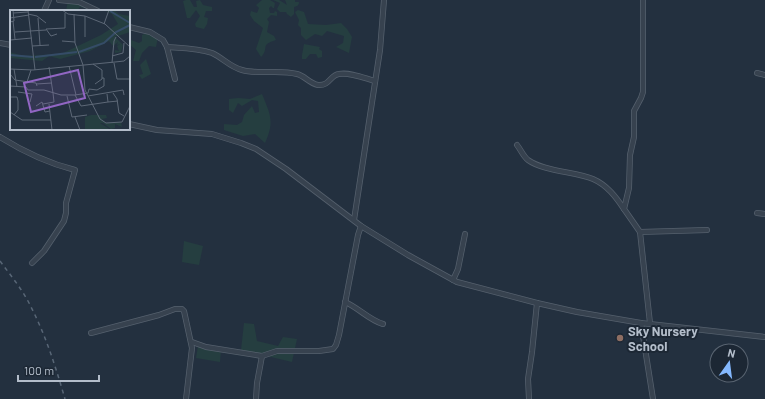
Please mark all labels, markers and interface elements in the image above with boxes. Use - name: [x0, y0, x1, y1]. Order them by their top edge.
- inset map: [10, 10, 130, 130]
- place label: Sky Nursery School: [628, 323, 698, 354]
- marker: Sky Nursery School: [615, 333, 625, 343]
- north arrow: [709, 343, 749, 383]
- text: N: [726, 346, 737, 360]
- scale bar: [18, 357, 99, 383]
- text: 100 m: [24, 363, 54, 377]

